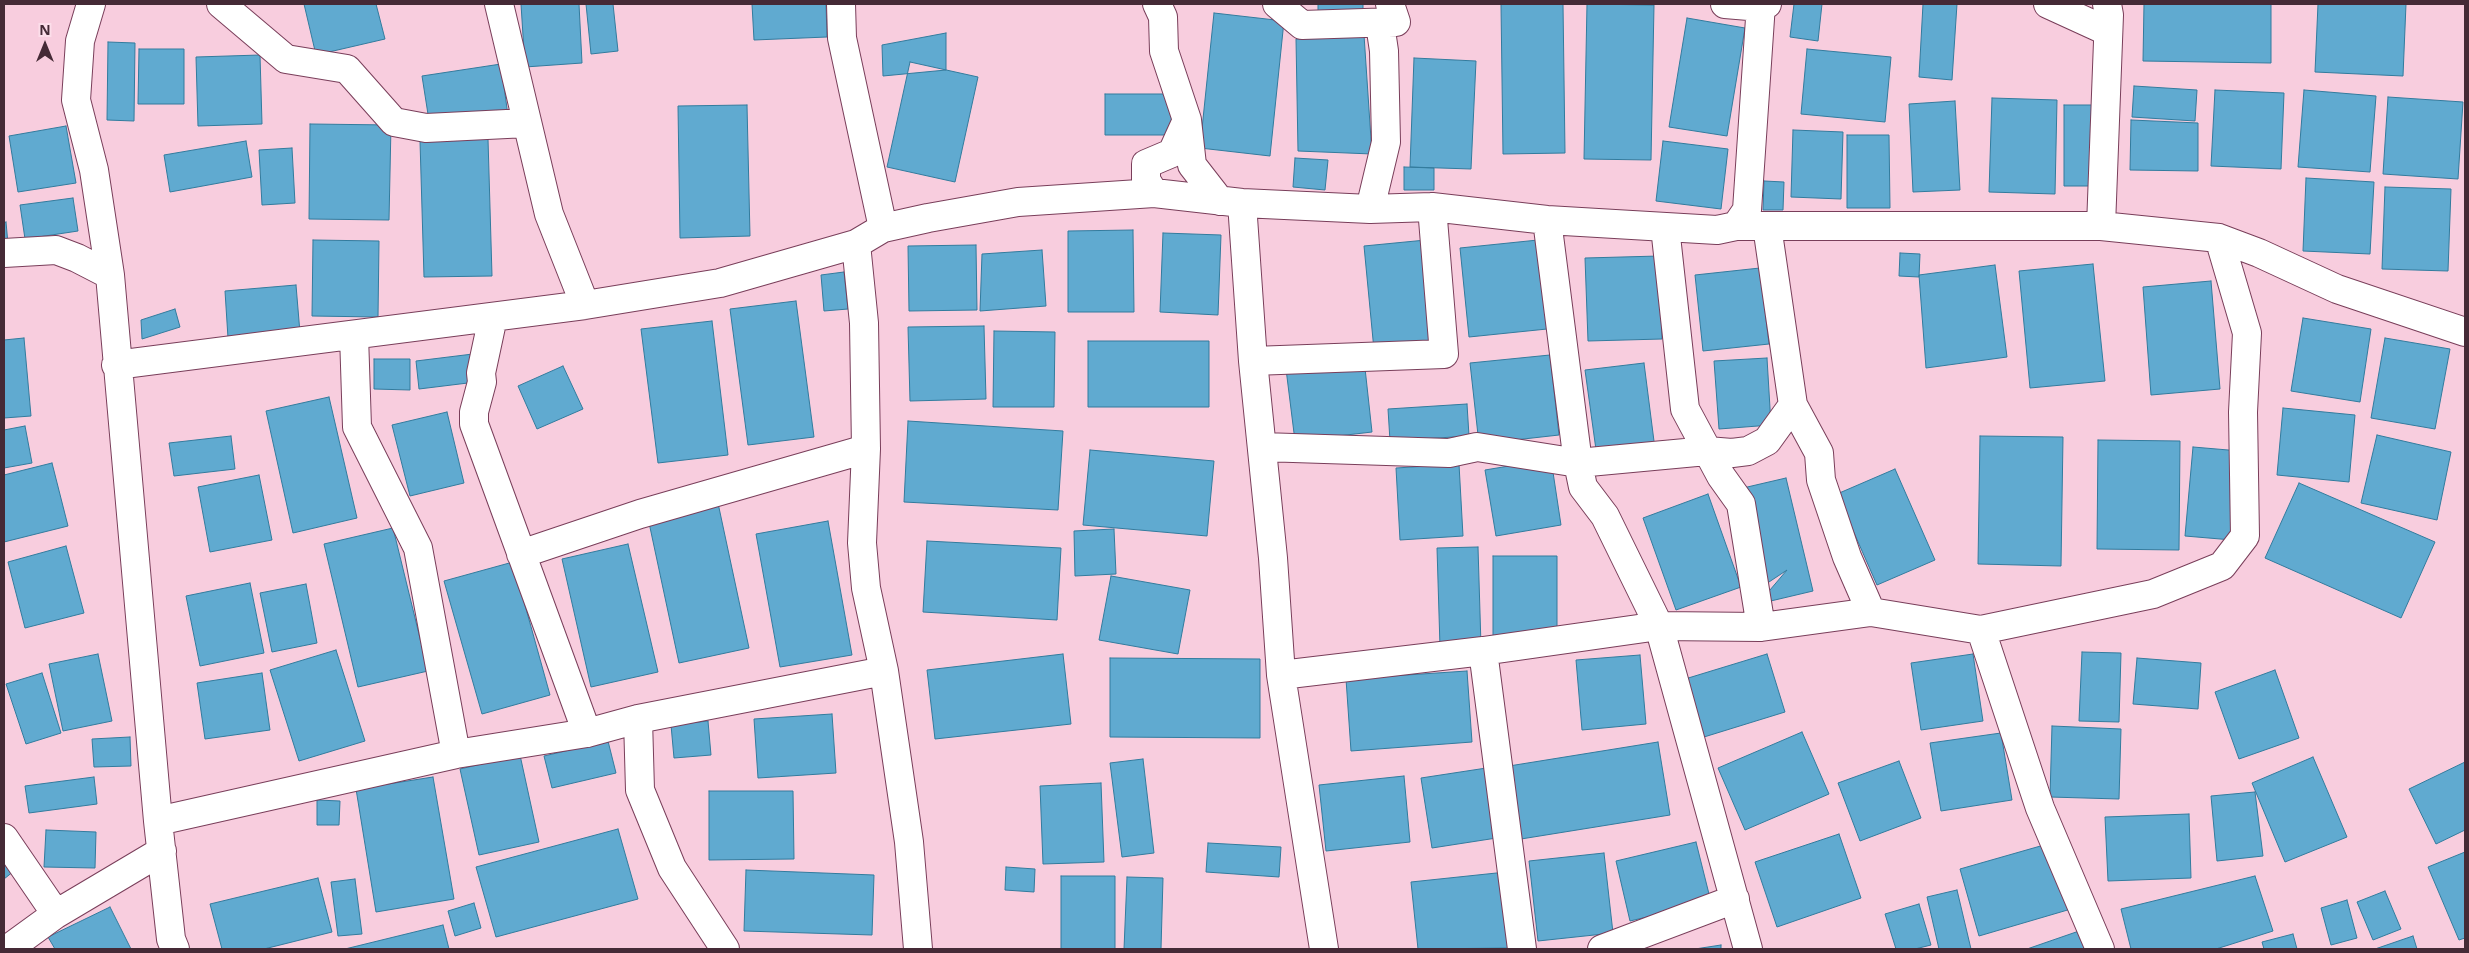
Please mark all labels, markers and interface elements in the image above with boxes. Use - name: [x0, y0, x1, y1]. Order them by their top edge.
- north arrow: [20, 20, 70, 70]
- text: N: [39, 20, 51, 39]

